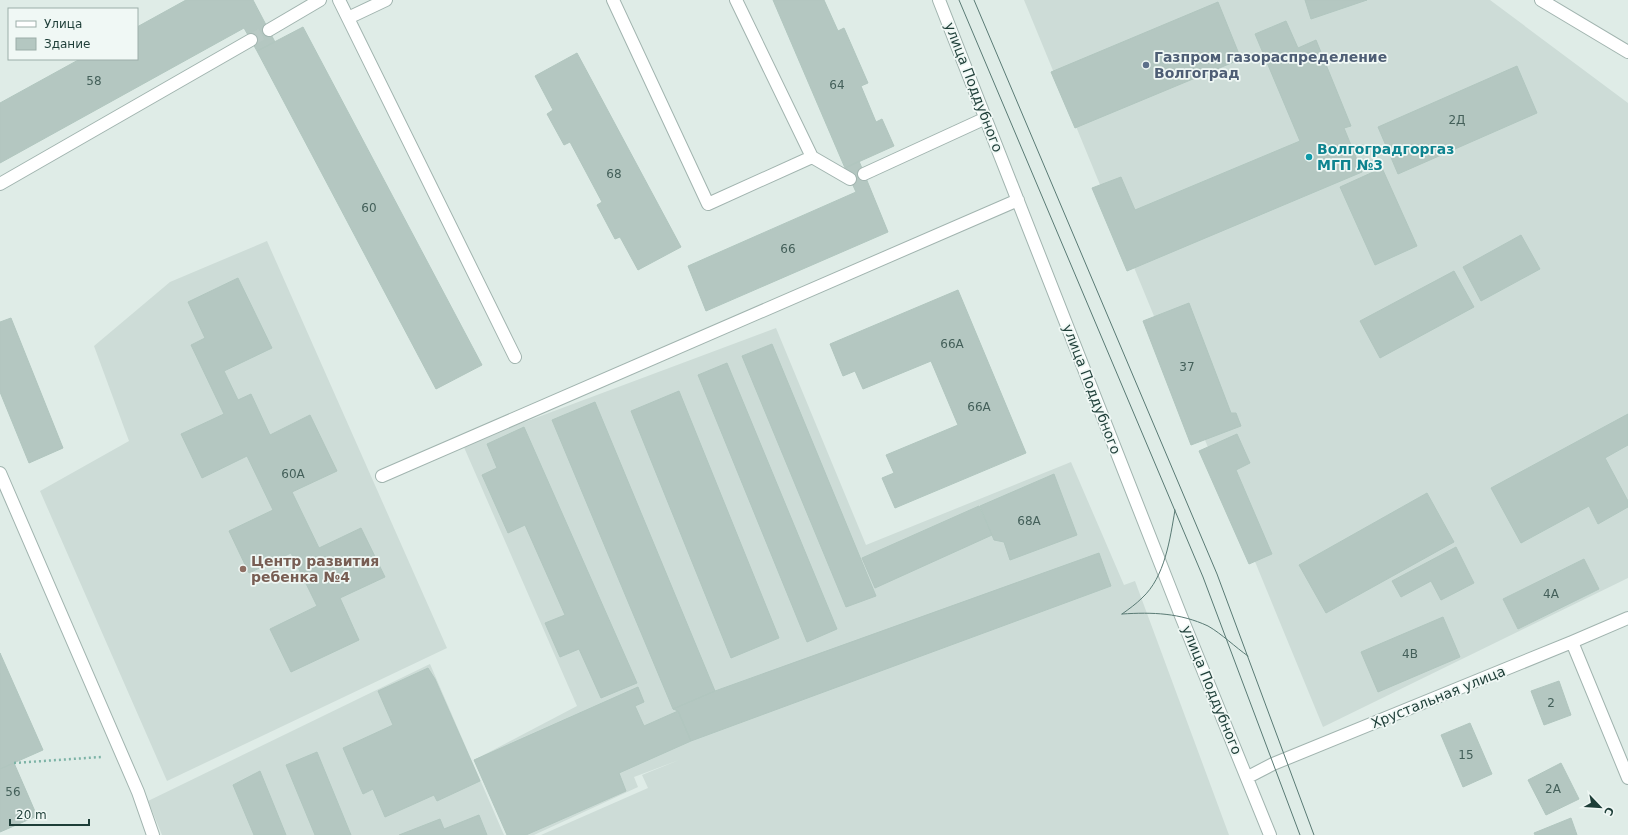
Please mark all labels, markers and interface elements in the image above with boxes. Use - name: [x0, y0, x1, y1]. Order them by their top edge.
- legend: [8, 8, 138, 60]
- text: Улица: [44, 17, 82, 31]
- street label: улица Поддубного: [942, 20, 1006, 154]
- text: Здание: [44, 37, 90, 51]
- place label: Газпром газораспределение Волгоград: [1154, 49, 1387, 81]
- marker: Газпром газораспределение Волгоград: [1141, 60, 1151, 70]
- house number: 58: [86, 74, 102, 88]
- house number: 64: [829, 78, 845, 92]
- house number: 2Д: [1448, 113, 1466, 127]
- place label: Волгоградгоргаз МГП №3: [1317, 141, 1454, 173]
- marker: Волгоградгоргаз МГП №3: [1304, 152, 1314, 162]
- house number: 68: [606, 167, 622, 181]
- house number: 60: [361, 201, 377, 215]
- house number: 66: [780, 242, 796, 256]
- street label: улица Поддубного: [1060, 322, 1124, 456]
- house number: 66А: [940, 337, 965, 351]
- house number: 37: [1179, 360, 1195, 374]
- house number: 66А: [967, 400, 992, 414]
- house number: 60А: [281, 467, 306, 481]
- house number: 68А: [1017, 514, 1042, 528]
- place label: Центр развития ребенка №4: [251, 553, 379, 585]
- marker: Центр развития ребенка №4: [238, 564, 248, 574]
- house number: 4А: [1543, 587, 1560, 601]
- street label: улица Поддубного: [1179, 623, 1245, 757]
- house number: 4В: [1402, 647, 1418, 661]
- street label: Хрустальная улица: [1368, 663, 1508, 731]
- house number: 2: [1547, 696, 1555, 710]
- house number: 15: [1458, 748, 1474, 762]
- house number: 2А: [1545, 782, 1562, 796]
- house number: 56: [5, 785, 21, 799]
- north arrow: [1580, 787, 1620, 827]
- scale bar: [10, 801, 89, 827]
- text: С: [1601, 805, 1616, 817]
- text: 20 m: [16, 808, 47, 822]

